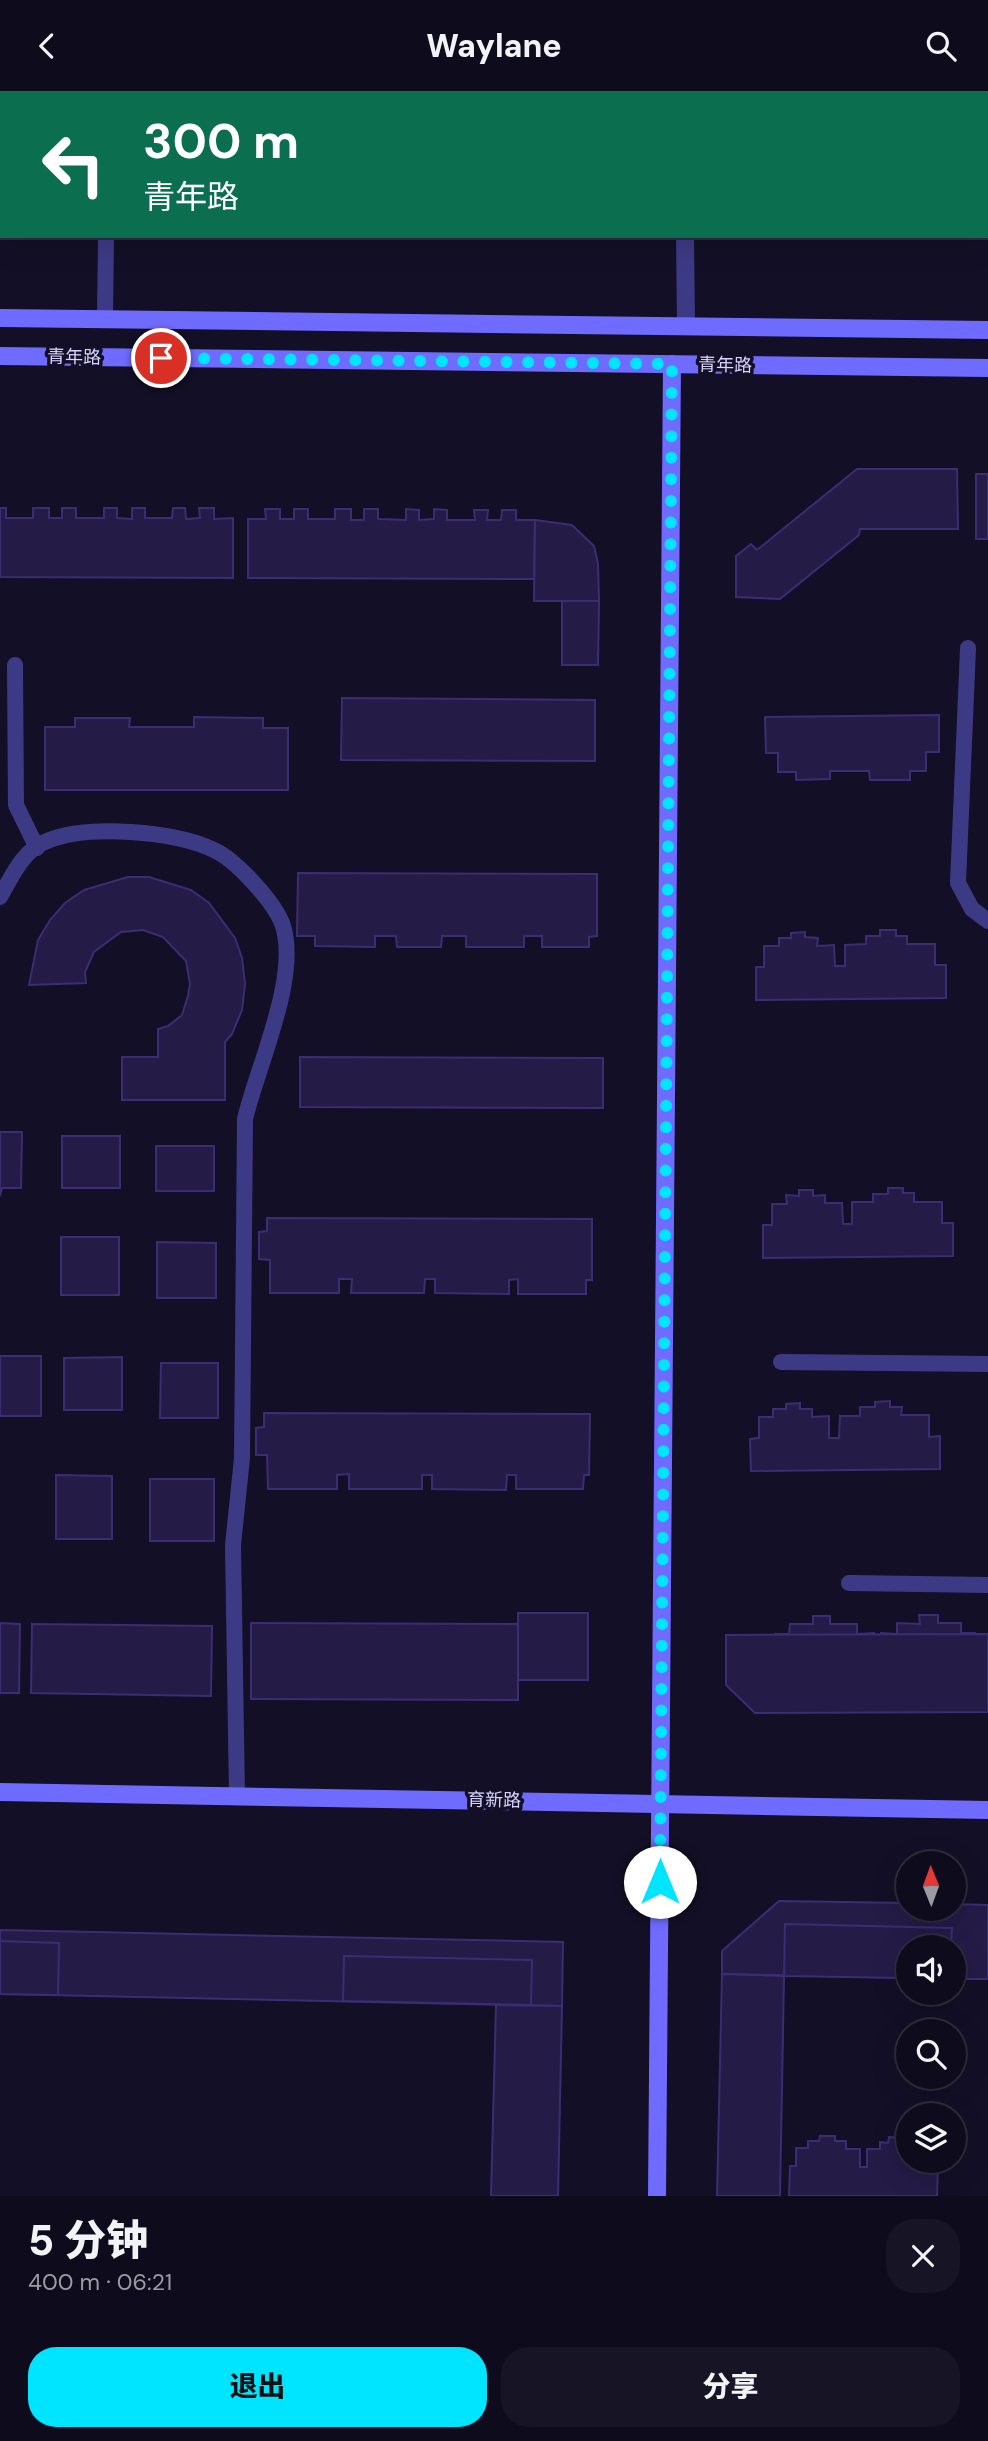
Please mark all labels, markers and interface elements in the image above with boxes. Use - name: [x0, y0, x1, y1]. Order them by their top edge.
- text: Waylane: [426, 25, 562, 67]
- icon: back: [28, 27, 66, 65]
- icon: search: [922, 27, 960, 65]
- text: 300 m: [143, 109, 299, 173]
- icon: left: [28, 119, 119, 210]
- text: 青年路: [143, 176, 239, 218]
- pin: [131, 328, 191, 388]
- icon: arrive: [142, 339, 180, 377]
- street label: 青年路: [47, 345, 101, 369]
- street label: 青年路: [698, 353, 752, 377]
- street label: 育新路: [467, 1788, 521, 1812]
- position arrow: [623, 1845, 697, 1919]
- north arrow: [896, 1851, 966, 1921]
- map controls: [896, 1851, 966, 2173]
- button: sound: [896, 1935, 966, 2005]
- button: search: [896, 2019, 966, 2089]
- button: layers: [896, 2103, 966, 2173]
- text: 5 分钟: [28, 2213, 148, 2268]
- button: close: [886, 2219, 960, 2293]
- text: 400 m · 06:21: [28, 2267, 172, 2297]
- button: 退出: [28, 2347, 487, 2427]
- button: 分享: [501, 2347, 960, 2427]

